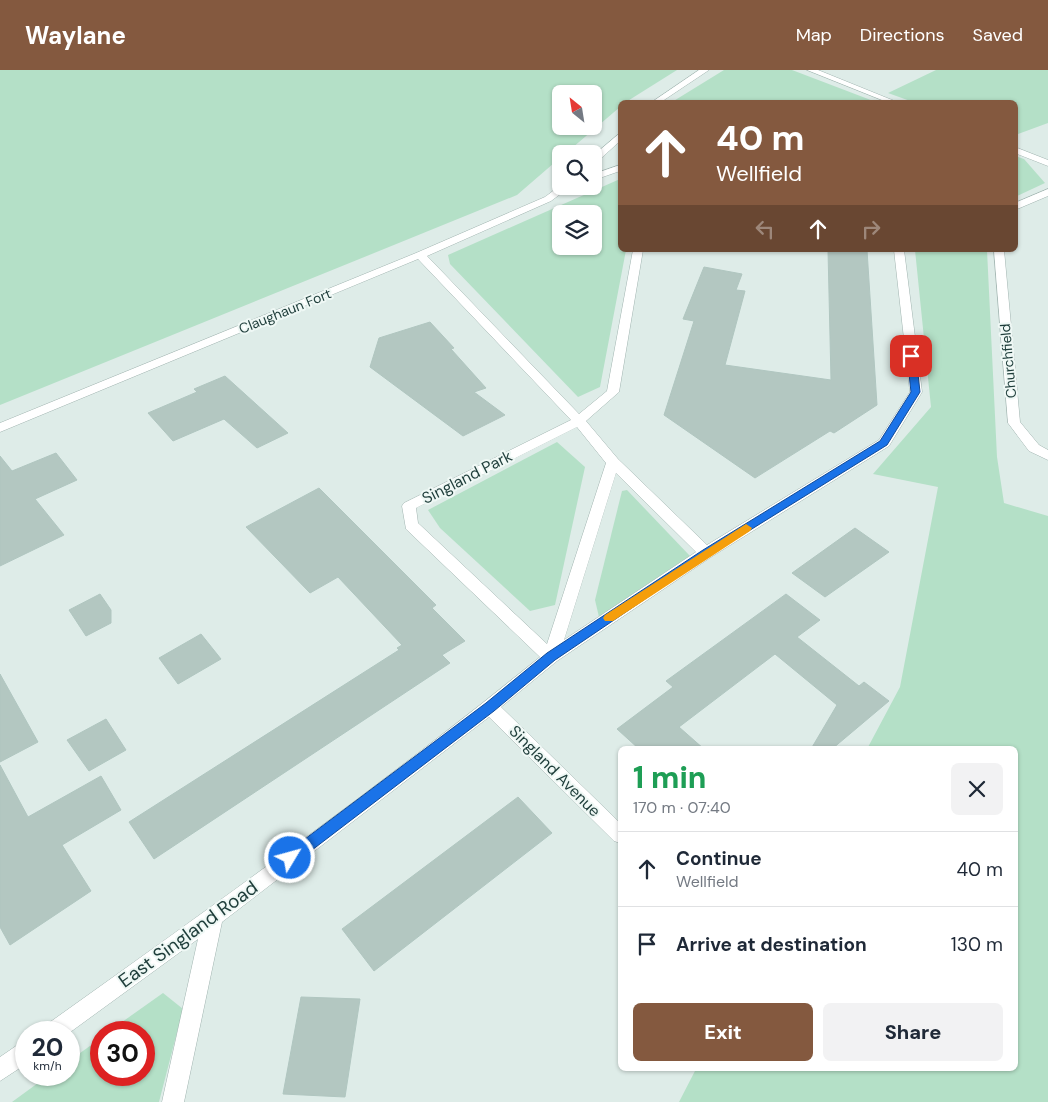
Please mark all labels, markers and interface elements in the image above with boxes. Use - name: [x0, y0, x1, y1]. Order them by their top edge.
- text: Waylane: [25, 20, 126, 51]
- text: Map: [796, 23, 832, 47]
- text: Directions: [860, 23, 945, 47]
- text: Saved: [973, 23, 1023, 47]
- north arrow: [552, 85, 602, 135]
- map controls: [552, 85, 602, 255]
- text: 40 m: [716, 115, 805, 161]
- icon: ahead: [633, 120, 698, 185]
- button: search: [552, 145, 602, 195]
- text: Wellfield: [716, 159, 802, 188]
- button: layers: [552, 205, 602, 255]
- icon: left: [751, 215, 779, 243]
- icon: ahead: [804, 215, 832, 243]
- icon: right: [857, 215, 885, 243]
- street label: Claughaun Fort: [236, 284, 334, 338]
- street label: Churchfield: [996, 323, 1020, 399]
- pin: [890, 335, 932, 377]
- icon: arrive: [897, 342, 925, 370]
- street label: Singland Park: [418, 445, 516, 509]
- street label: Singland Avenue: [505, 721, 605, 821]
- text: 1 min: [633, 758, 706, 797]
- button: close: [951, 763, 1003, 815]
- text: 170 m · 07:40: [633, 797, 731, 818]
- position arrow: [263, 831, 315, 883]
- text: Continue: [676, 846, 762, 871]
- icon: ahead: [633, 855, 661, 883]
- text: 40 m: [956, 857, 1003, 882]
- text: Wellfield: [676, 871, 739, 892]
- street label: East Singland Road: [113, 875, 263, 993]
- icon: arrive: [633, 930, 661, 958]
- text: Arrive at destination: [676, 932, 867, 957]
- text: 130 m: [951, 932, 1003, 957]
- button: Exit: [633, 1003, 813, 1061]
- button: Share: [823, 1003, 1003, 1061]
- speed limit sign: 30: [90, 1021, 155, 1086]
- text: 20: [32, 1031, 63, 1064]
- text: km/h: [33, 1058, 62, 1074]

